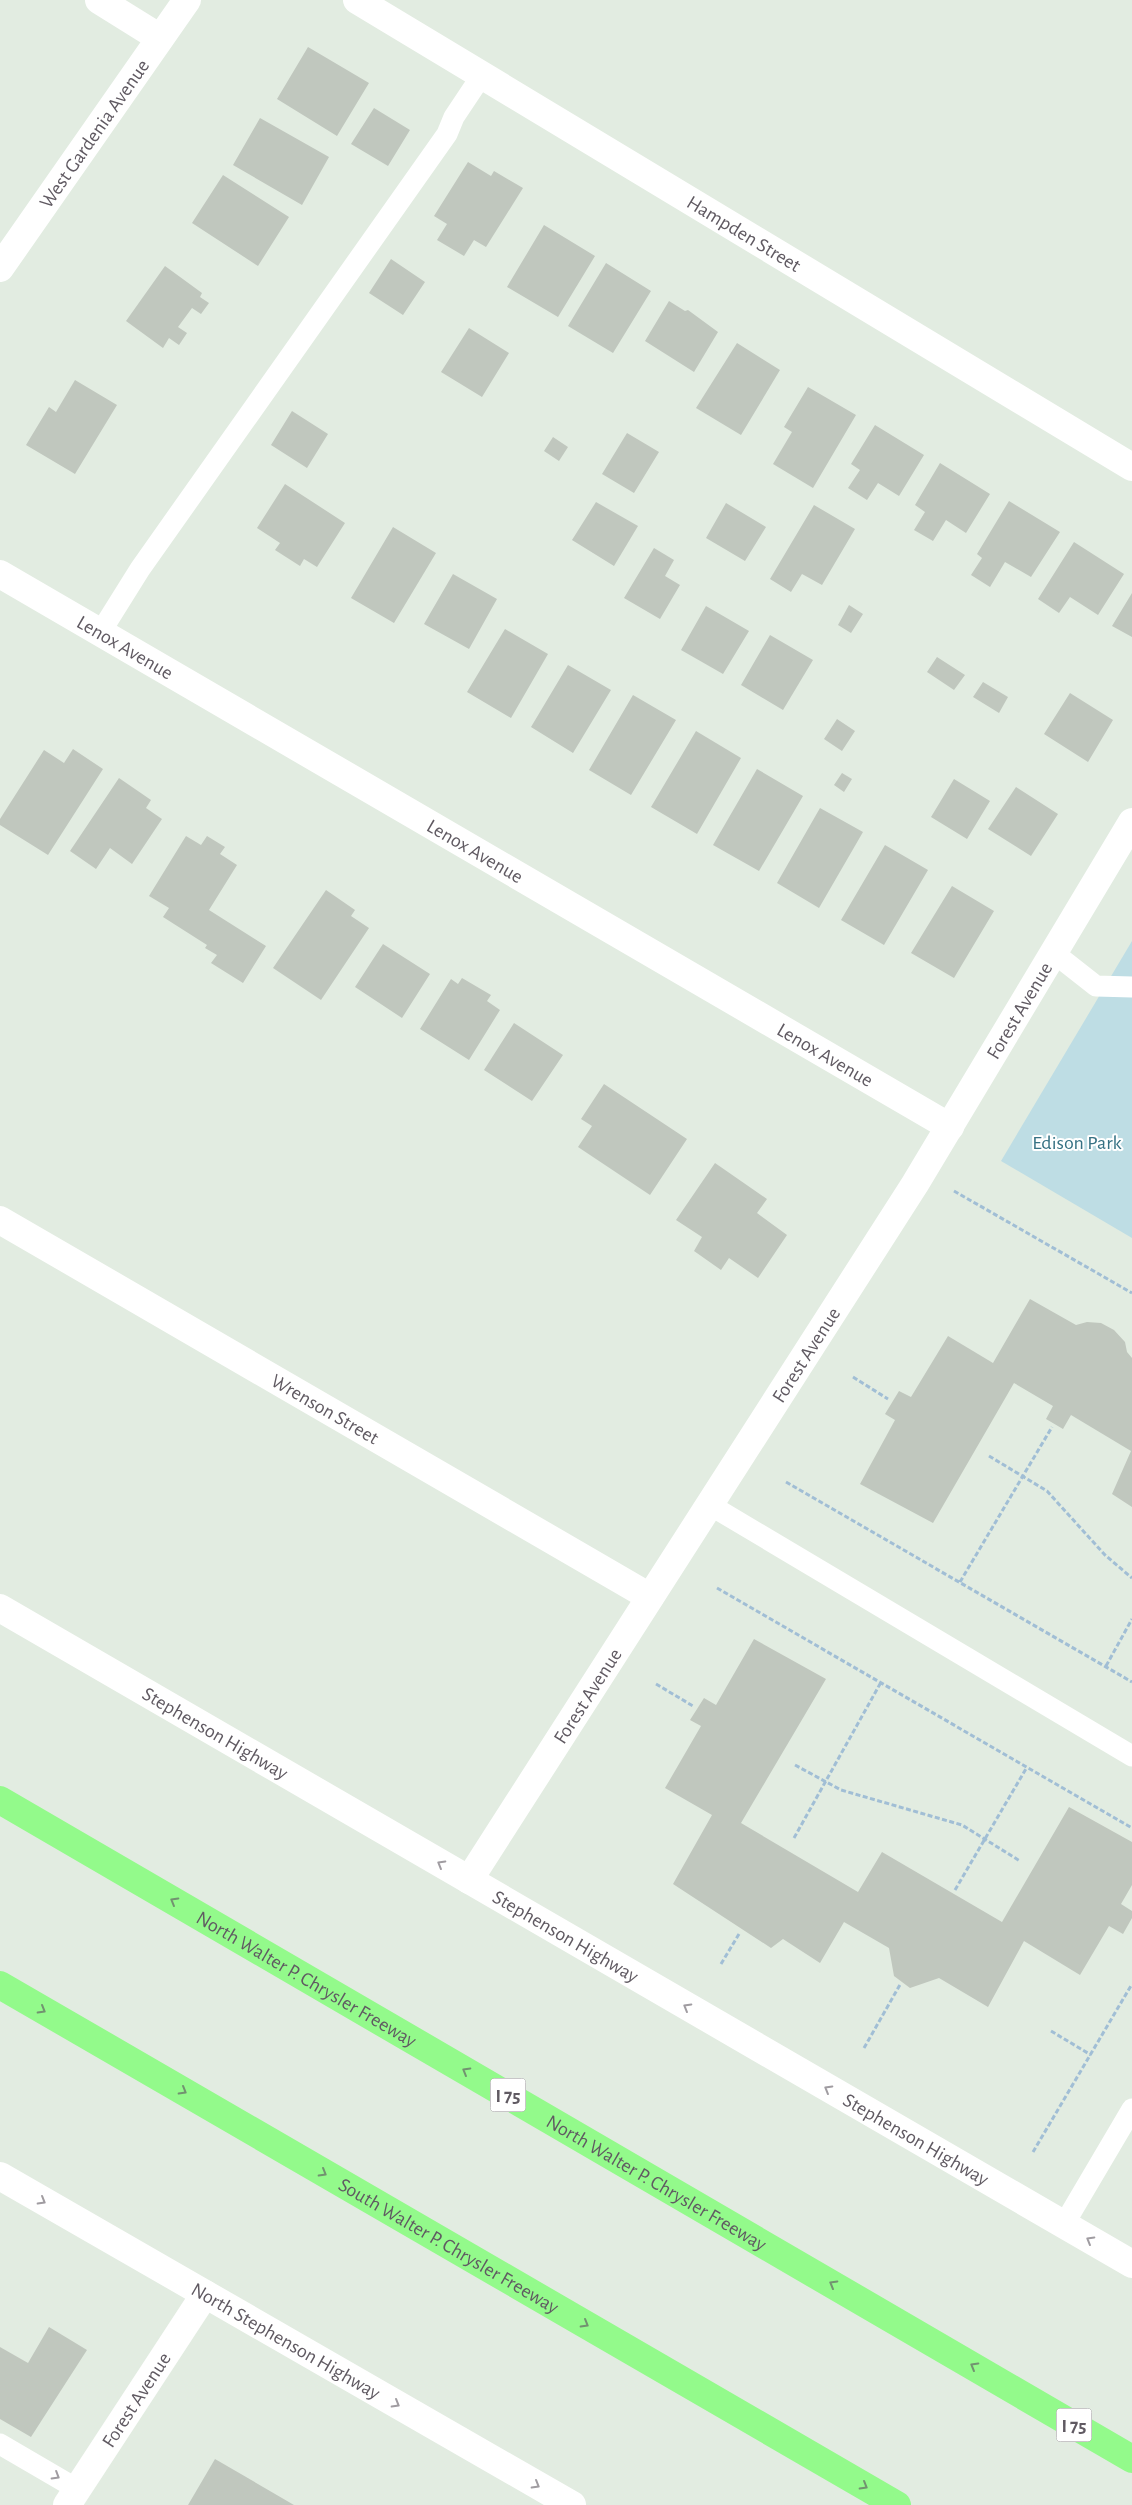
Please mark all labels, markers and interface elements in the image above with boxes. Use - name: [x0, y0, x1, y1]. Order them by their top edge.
- street label: West Gardenia Avenue: [36, 56, 153, 212]
- street label: Hampden Street: [683, 192, 805, 276]
- street label: Lenox Avenue: [73, 612, 176, 683]
- street label: Lenox Avenue: [423, 816, 526, 887]
- street label: Forest Avenue: [983, 959, 1056, 1063]
- street label: Lenox Avenue: [773, 1020, 876, 1091]
- park label: Edison Park: [1032, 1133, 1122, 1153]
- street label: Forest Avenue: [769, 1304, 844, 1406]
- street label: Wrenson Street: [267, 1371, 383, 1449]
- street label: Forest Avenue: [550, 1645, 626, 1747]
- street label: Stephenson Highway: [139, 1684, 292, 1784]
- one-way arrow: [437, 1860, 446, 1870]
- street label: Stephenson Highway: [489, 1887, 642, 1987]
- one-way arrow: [170, 1898, 179, 1908]
- street label: North Walter P. Chrysler Freeway: [193, 1908, 420, 2051]
- one-way arrow: [37, 2004, 46, 2014]
- one-way arrow: [684, 2004, 693, 2014]
- one-way arrow: [462, 2067, 471, 2077]
- road number: I 75: [490, 2078, 526, 2112]
- one-way arrow: [177, 2085, 186, 2095]
- one-way arrow: [824, 2085, 833, 2095]
- street label: Stephenson Highway: [840, 2090, 992, 2190]
- street label: North Walter P. Chrysler Freeway: [543, 2111, 770, 2255]
- one-way arrow: [318, 2166, 327, 2176]
- street label: South Walter P. Chrysler Freeway: [335, 2175, 562, 2318]
- one-way arrow: [37, 2194, 46, 2204]
- one-way arrow: [1086, 2237, 1095, 2247]
- street label: North Stephenson Highway: [188, 2279, 384, 2404]
- one-way arrow: [830, 2281, 839, 2291]
- one-way arrow: [580, 2318, 589, 2328]
- street label: Forest Avenue: [99, 2349, 175, 2451]
- one-way arrow: [970, 2363, 979, 2373]
- one-way arrow: [390, 2397, 399, 2407]
- road number: I 75: [1056, 2408, 1092, 2442]
- one-way arrow: [50, 2470, 59, 2480]
- one-way arrow: [531, 2478, 540, 2488]
- one-way arrow: [858, 2479, 867, 2489]

